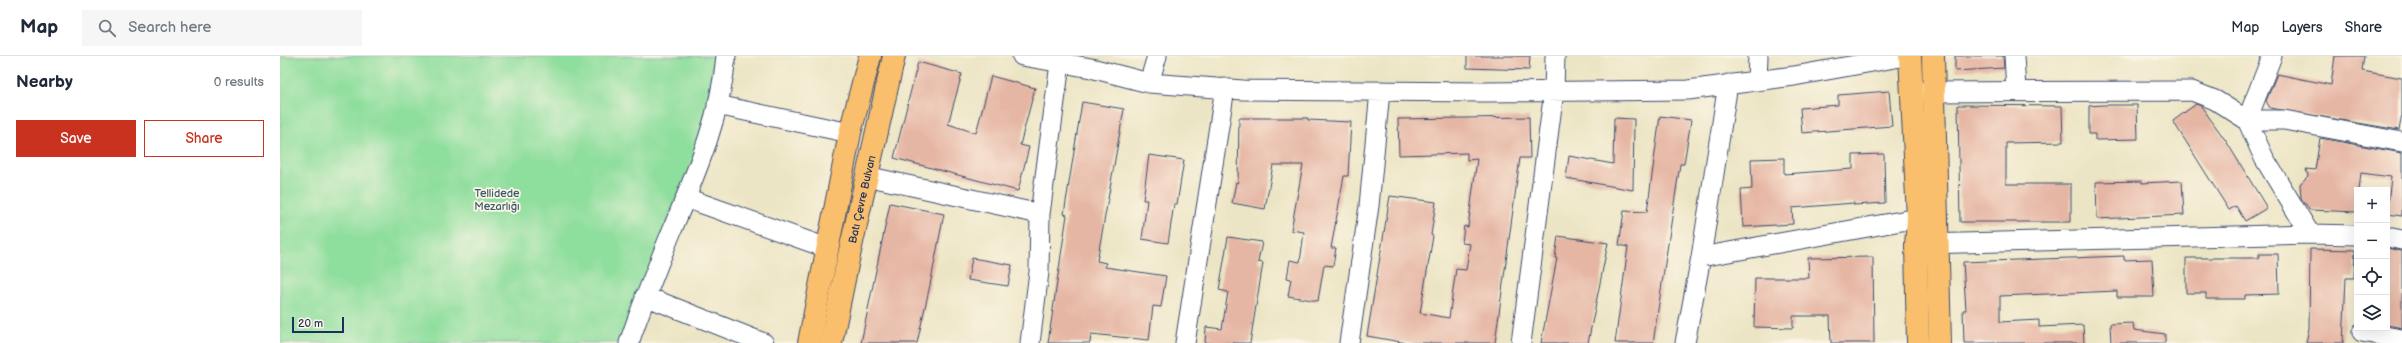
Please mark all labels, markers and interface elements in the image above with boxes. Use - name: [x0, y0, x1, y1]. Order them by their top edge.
- search box: [82, 10, 362, 46]
- text: Map: [20, 16, 58, 39]
- icon: search: [96, 17, 118, 39]
- text: Search here: [128, 18, 211, 37]
- text: Map: [2231, 19, 2259, 36]
- text: Layers: [2281, 19, 2323, 36]
- text: Share: [2345, 19, 2382, 36]
- text: Nearby: [16, 72, 73, 92]
- text: 0 results: [214, 74, 264, 90]
- button: Save: [16, 120, 136, 157]
- button: Share: [144, 120, 264, 157]
- street label: Batı Çevre Bulvarı: [846, 154, 878, 245]
- park label: Tellidede Mezarlığı: [474, 187, 520, 213]
- map controls: [2354, 187, 2390, 331]
- button: +: [2354, 187, 2390, 223]
- button: −: [2354, 223, 2390, 259]
- button: locate: [2354, 259, 2390, 295]
- button: layers: [2354, 295, 2390, 331]
- scale bar: [292, 315, 344, 334]
- text: 20 m: [298, 317, 323, 330]

